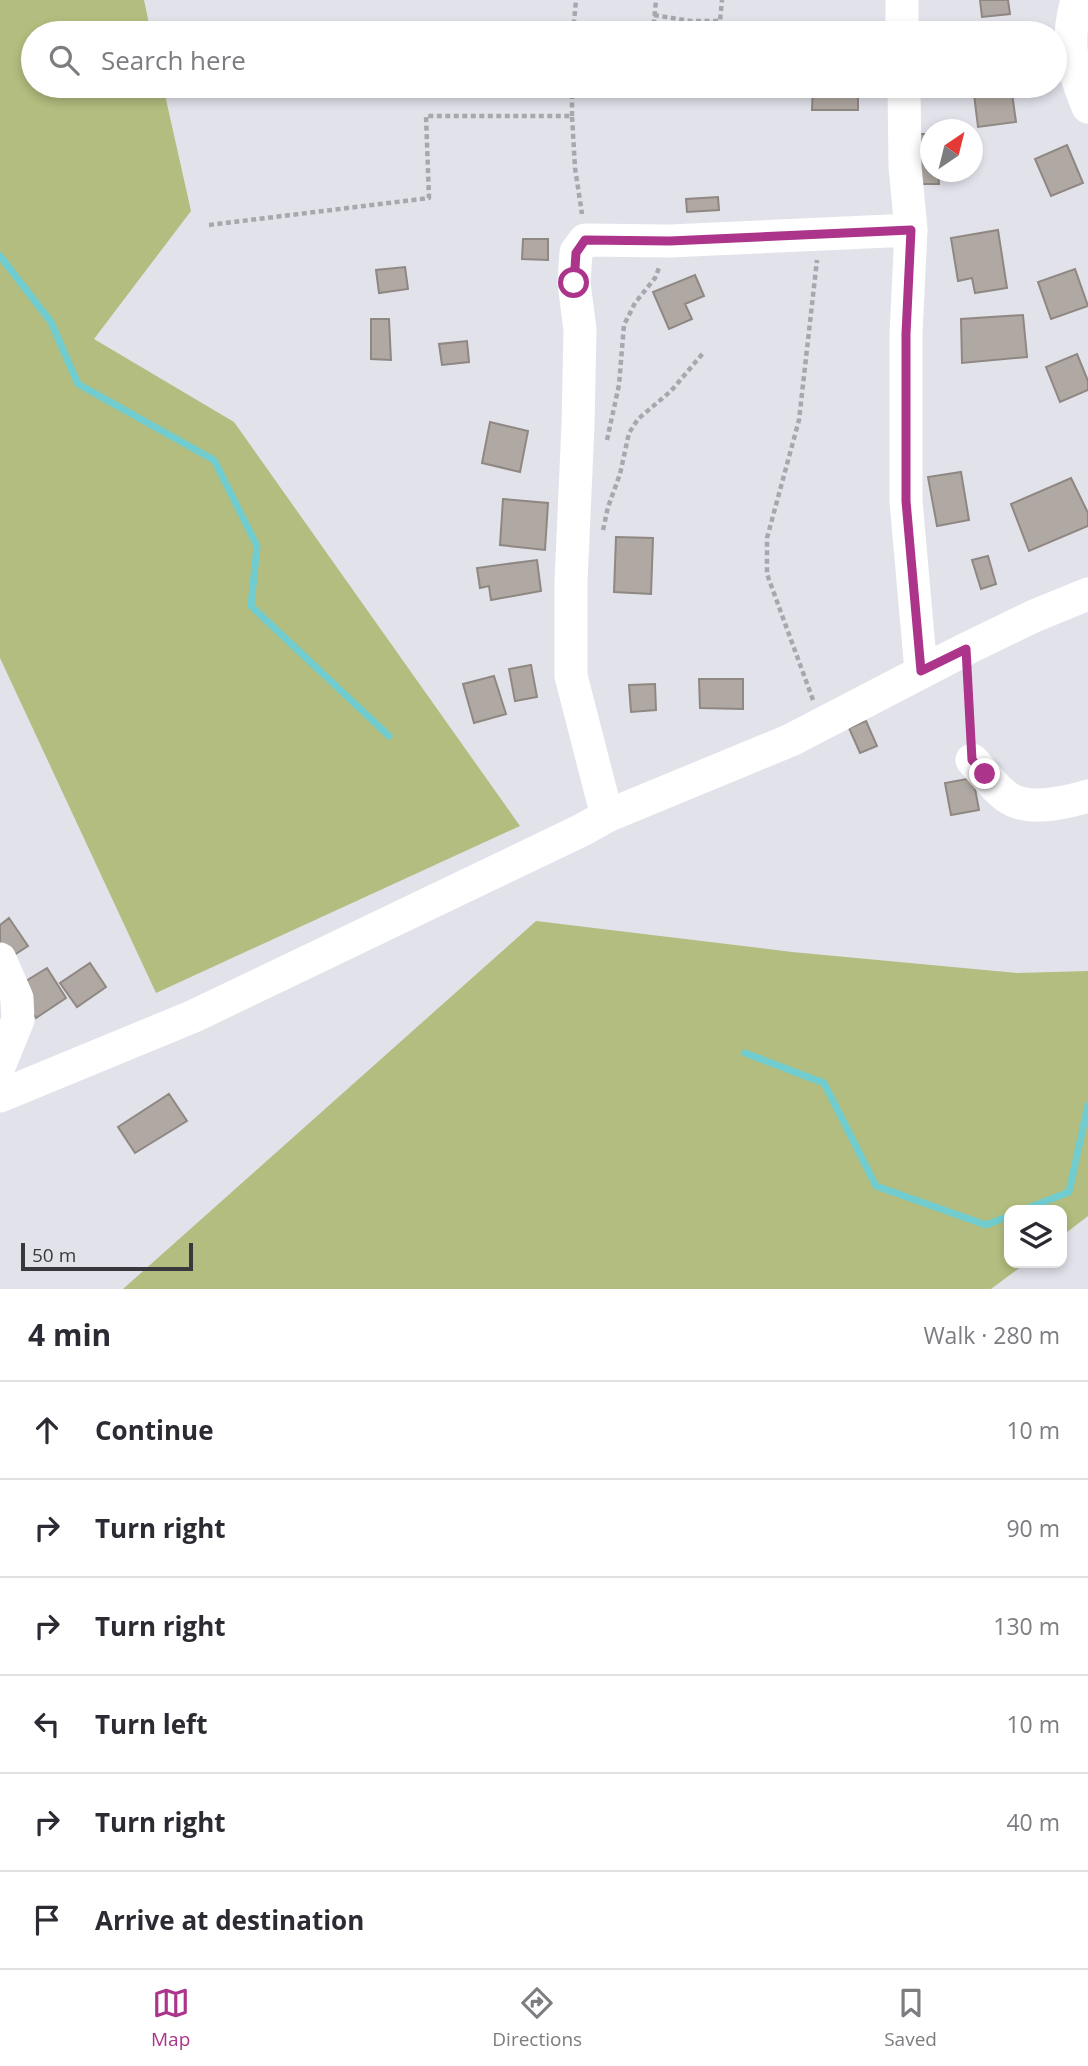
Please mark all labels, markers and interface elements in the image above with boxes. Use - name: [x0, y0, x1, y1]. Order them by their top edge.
- search box: [21, 21, 1067, 98]
- icon: search: [45, 41, 83, 79]
- text: Search here: [101, 42, 246, 78]
- north arrow: [920, 119, 983, 182]
- route start: [558, 267, 589, 298]
- route end: [969, 758, 1000, 789]
- map controls: [1004, 1205, 1067, 1268]
- button: layers: [1004, 1205, 1067, 1268]
- scale bar: [21, 1240, 192, 1272]
- text: 50 m: [32, 1242, 76, 1268]
- text: 4 min: [28, 1314, 111, 1355]
- text: Walk · 280 m: [923, 1319, 1060, 1351]
- icon: ahead: [28, 1411, 66, 1449]
- text: Continue: [95, 1412, 214, 1448]
- text: 10 m: [1006, 1414, 1060, 1446]
- icon: right: [28, 1509, 66, 1547]
- text: Turn right: [95, 1510, 226, 1546]
- text: 90 m: [1006, 1512, 1060, 1544]
- icon: right: [28, 1607, 66, 1645]
- text: Turn right: [95, 1608, 226, 1644]
- text: 130 m: [993, 1610, 1060, 1642]
- icon: left: [28, 1705, 66, 1743]
- text: Turn left: [95, 1706, 207, 1742]
- text: 10 m: [1006, 1708, 1060, 1740]
- icon: right: [28, 1803, 66, 1841]
- text: Turn right: [95, 1804, 226, 1840]
- text: 40 m: [1006, 1806, 1060, 1838]
- icon: arrive: [28, 1901, 66, 1939]
- text: Arrive at destination: [95, 1902, 364, 1938]
- tab: Map: [151, 1984, 190, 2052]
- tab: Directions: [492, 1984, 582, 2052]
- tab: Saved: [884, 1984, 937, 2052]

